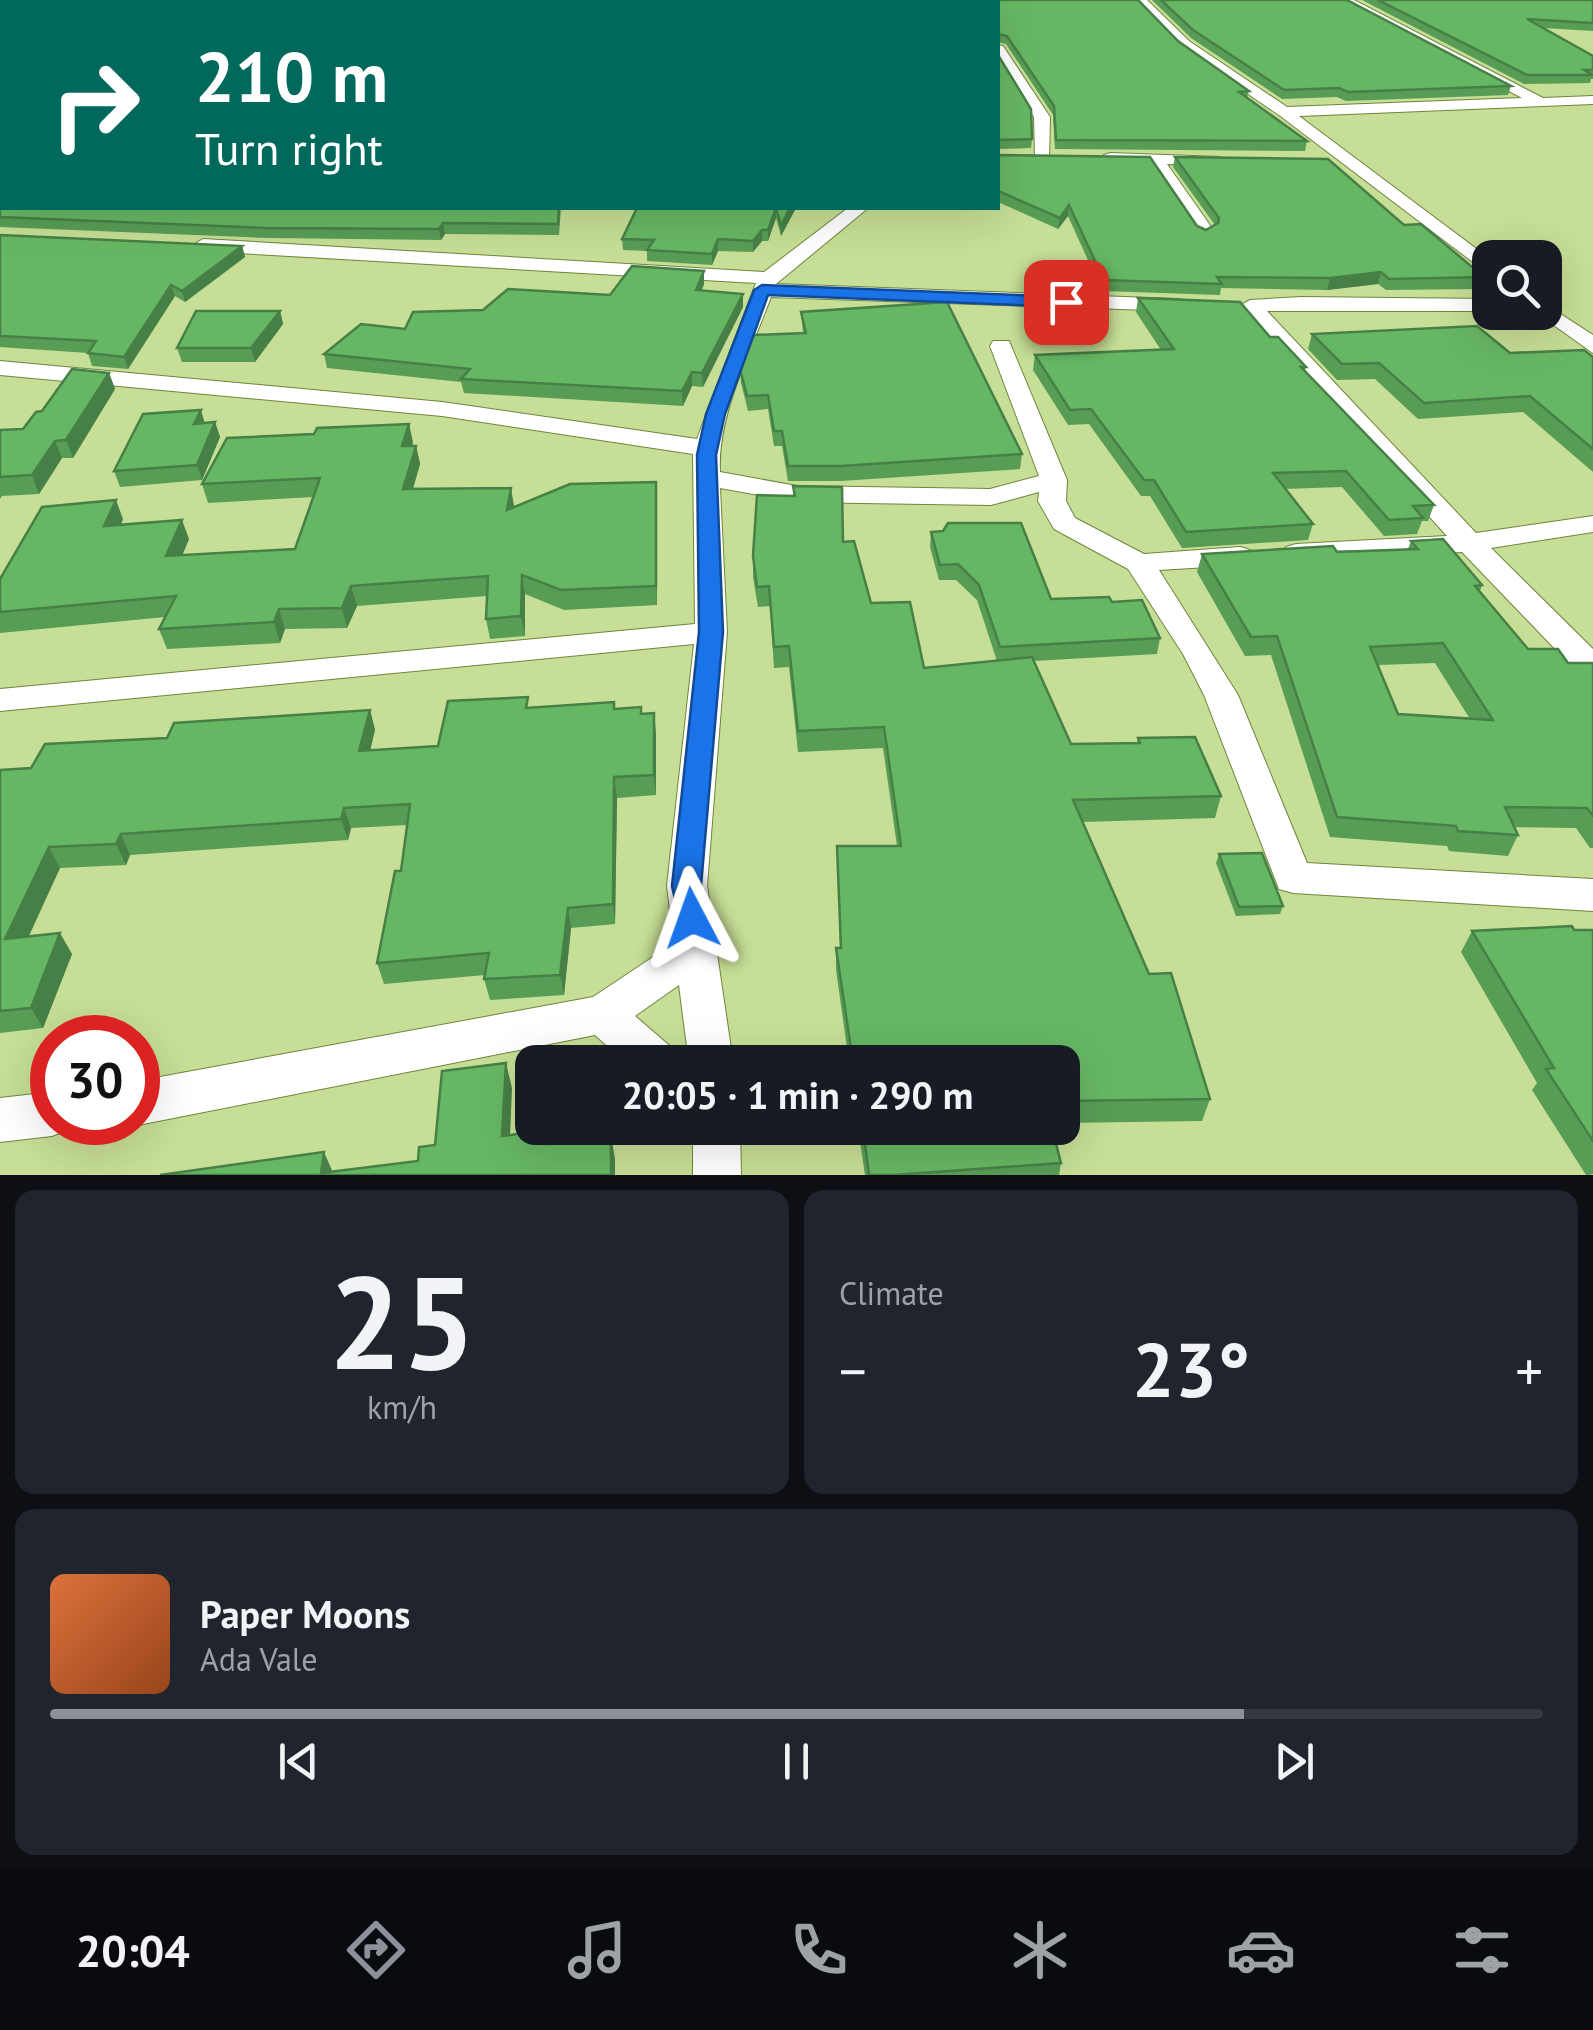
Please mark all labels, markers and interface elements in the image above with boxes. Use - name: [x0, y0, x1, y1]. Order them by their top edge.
- text: 210 m: [195, 31, 388, 121]
- icon: right: [30, 40, 160, 170]
- text: Turn right: [195, 119, 383, 177]
- map controls: [1472, 240, 1562, 330]
- button: search: [1472, 240, 1562, 330]
- pin: [1024, 260, 1109, 345]
- icon: arrive: [1039, 275, 1094, 330]
- position arrow: [640, 866, 744, 970]
- speed limit sign: 30: [30, 1015, 160, 1145]
- text: 20:05 · 1 min · 290 m: [622, 1070, 973, 1119]
- text: 25: [328, 1237, 476, 1405]
- text: Climate: [839, 1272, 944, 1314]
- text: 23°: [1132, 1321, 1250, 1418]
- text: −: [839, 1335, 867, 1406]
- text: +: [1515, 1335, 1543, 1406]
- text: km/h: [367, 1386, 437, 1428]
- text: Paper Moons: [200, 1589, 410, 1638]
- text: Ada Vale: [200, 1638, 317, 1680]
- icon: previous: [271, 1734, 326, 1789]
- icon: pause: [769, 1734, 824, 1789]
- icon: next: [1267, 1734, 1322, 1789]
- icon: directions: [341, 1915, 411, 1985]
- icon: music: [562, 1915, 632, 1985]
- icon: phone: [784, 1915, 854, 1985]
- icon: climate: [1005, 1915, 1075, 1985]
- icon: car: [1226, 1915, 1296, 1985]
- icon: filters: [1447, 1915, 1517, 1985]
- text: 20:04: [76, 1921, 190, 1979]

